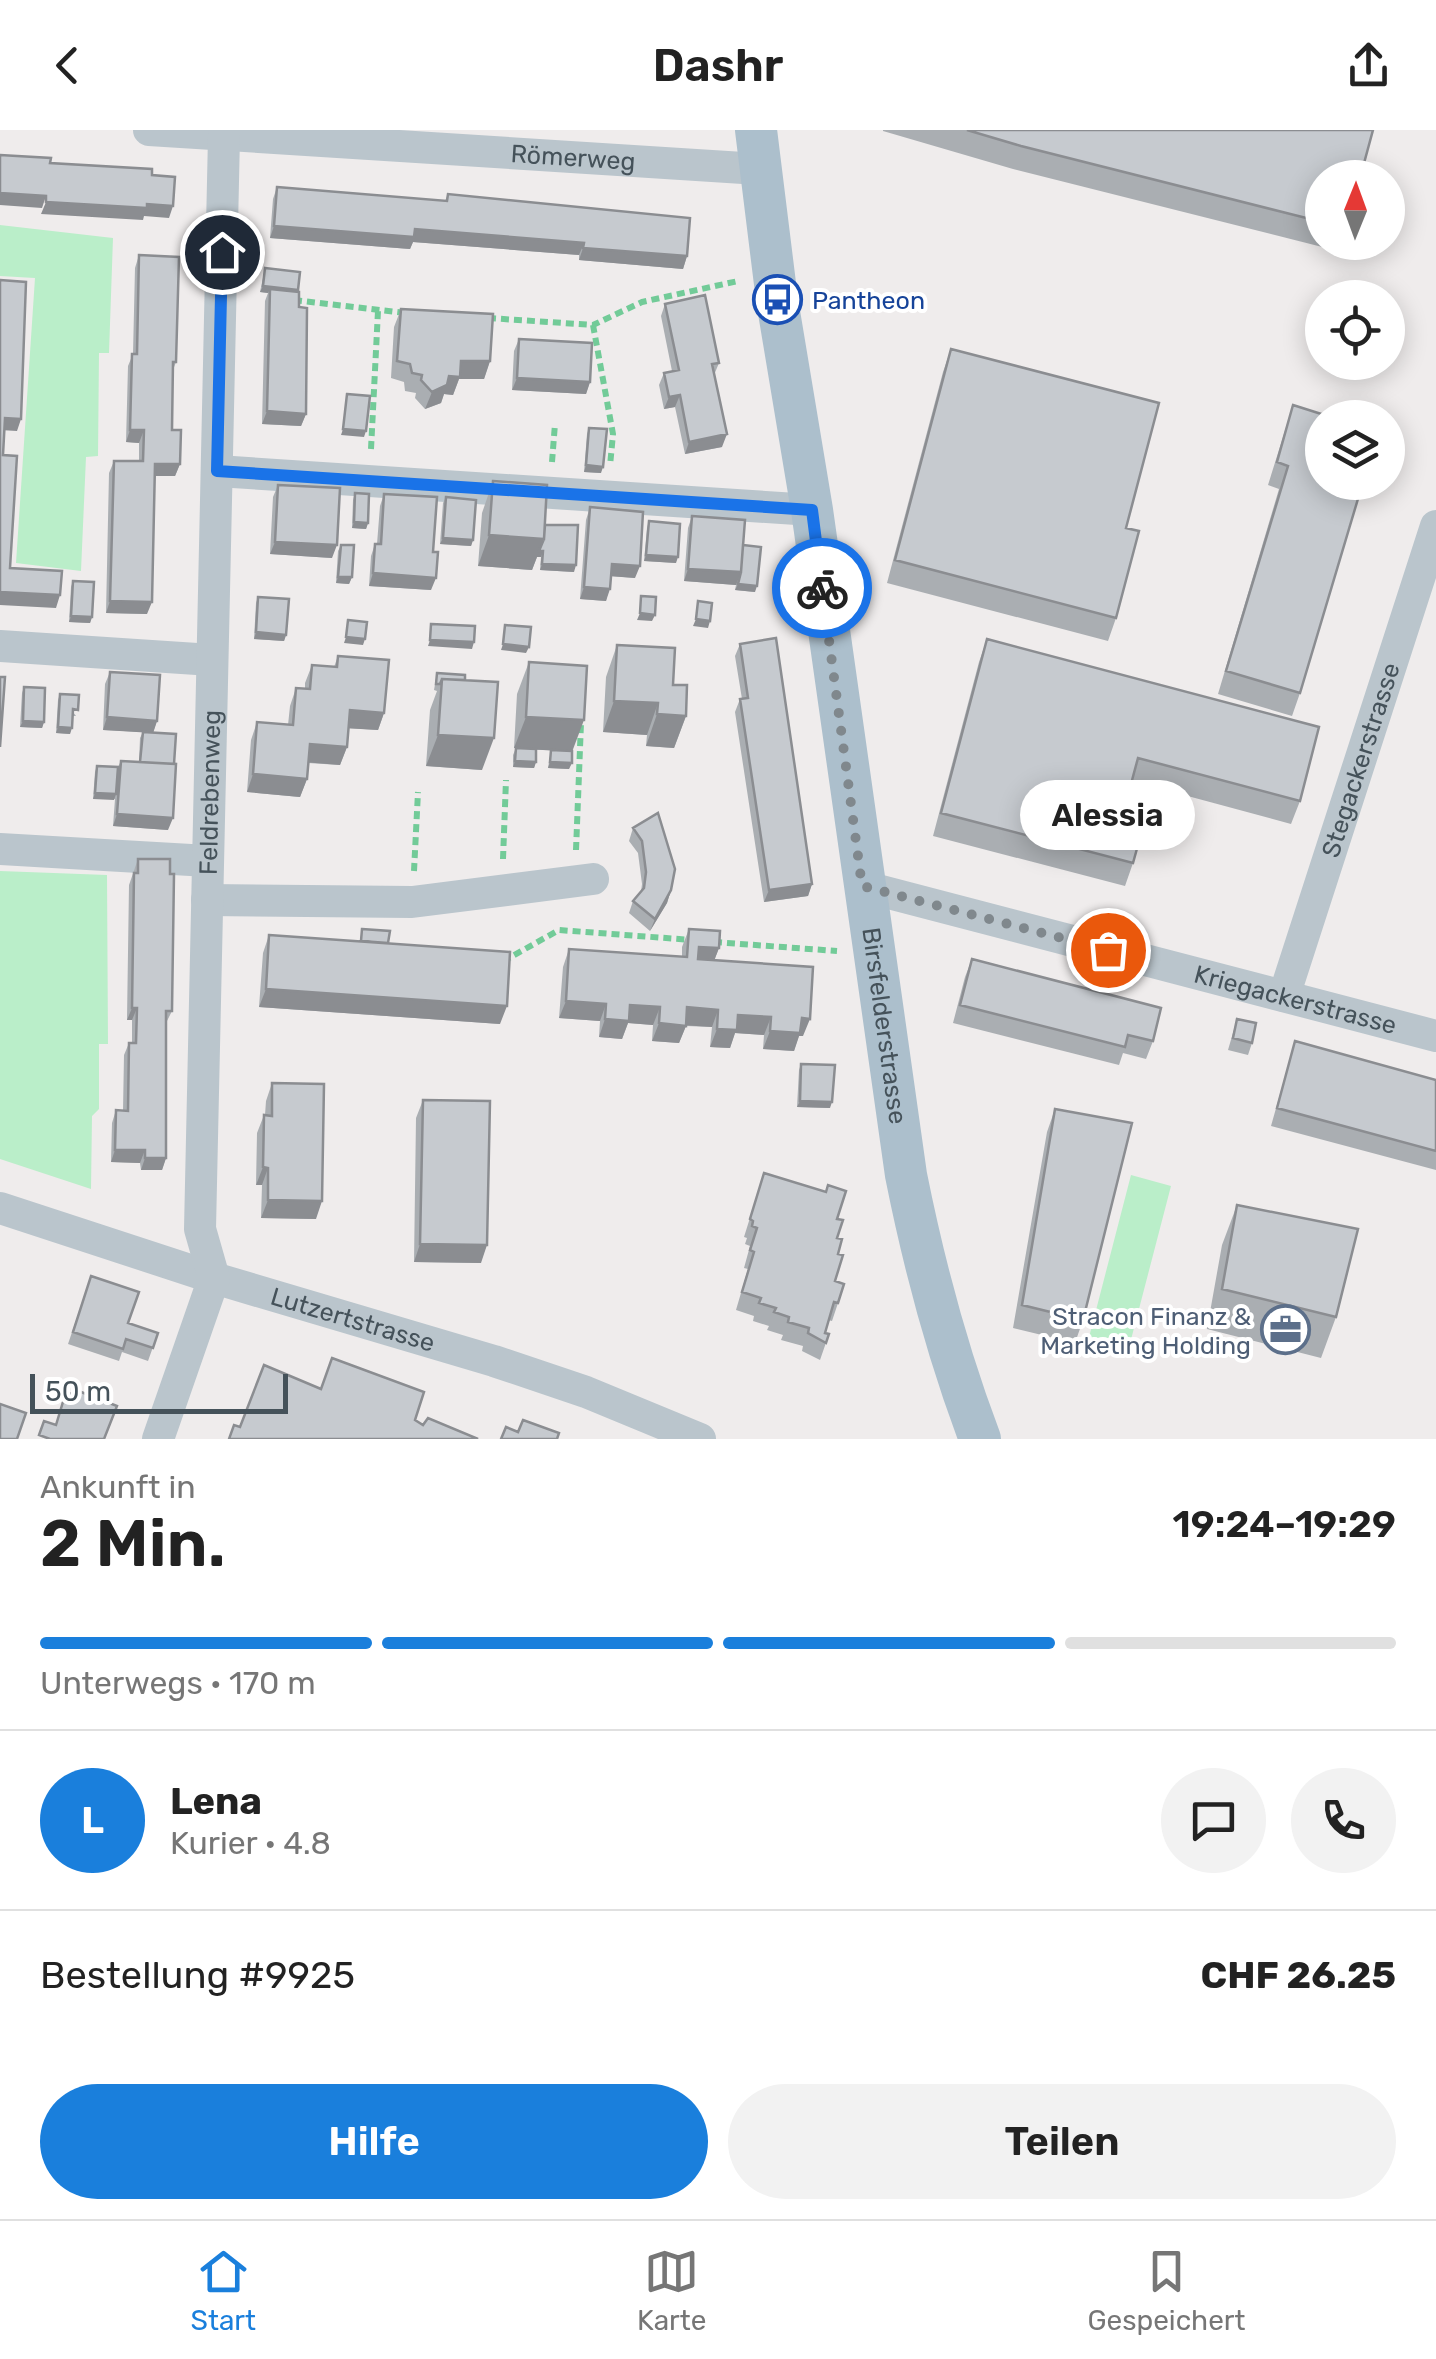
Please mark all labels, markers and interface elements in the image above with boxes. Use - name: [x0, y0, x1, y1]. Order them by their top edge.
- icon: back: [40, 38, 95, 93]
- icon: share: [1341, 38, 1396, 93]
- text: Dashr: [653, 39, 783, 92]
- street label: Römerweg: [510, 139, 636, 176]
- north arrow: [1305, 160, 1405, 260]
- map controls: [1305, 160, 1405, 500]
- pin: [180, 210, 265, 295]
- icon: home: [195, 225, 250, 280]
- bus stop icon: Pantheon: [751, 274, 803, 326]
- button: locate: [1305, 280, 1405, 380]
- place label: Pantheon: [812, 286, 925, 315]
- button: layers: [1305, 400, 1405, 500]
- courier: [772, 538, 872, 638]
- icon: bike: [795, 561, 850, 616]
- street label: Stegackerstrasse: [1315, 659, 1405, 861]
- street label: Feldrebenweg: [193, 710, 226, 875]
- callout: Alessia: [1020, 780, 1196, 850]
- text: Alessia: [1051, 796, 1164, 834]
- pin: [1066, 908, 1151, 993]
- icon: bag: [1081, 923, 1136, 978]
- street label: Birsfelderstrasse: [857, 926, 913, 1126]
- street label: Kriegackerstrasse: [1191, 959, 1400, 1040]
- street label: Lutzertstrasse: [267, 1281, 438, 1357]
- place label: Stracon Finanz & Marketing Holding: [1040, 1302, 1251, 1360]
- office icon: Stracon Finanz & Marketing Holding: [1260, 1304, 1312, 1356]
- scale bar: [30, 1369, 288, 1414]
- text: 50 m: [45, 1375, 111, 1408]
- text: Ankunft in: [40, 1468, 196, 1506]
- text: 19:24–19:29: [1173, 1501, 1396, 1547]
- text: 2 Min.: [40, 1505, 226, 1582]
- text: Unterwegs · 170 m: [40, 1664, 316, 1702]
- button: chat: [1161, 1768, 1266, 1873]
- button: phone: [1291, 1768, 1396, 1873]
- text: Lena: [170, 1778, 262, 1824]
- text: L: [81, 1797, 104, 1843]
- text: Kurier · 4.8: [170, 1824, 331, 1862]
- text: Bestellung #9925: [40, 1952, 355, 1998]
- text: CHF 26.25: [1201, 1952, 1396, 1998]
- button: Hilfe: [40, 2084, 708, 2199]
- button: Teilen: [728, 2084, 1396, 2199]
- tab: Start: [191, 2244, 256, 2337]
- tab: Karte: [637, 2244, 706, 2337]
- tab: Gespeichert: [1087, 2244, 1245, 2337]

